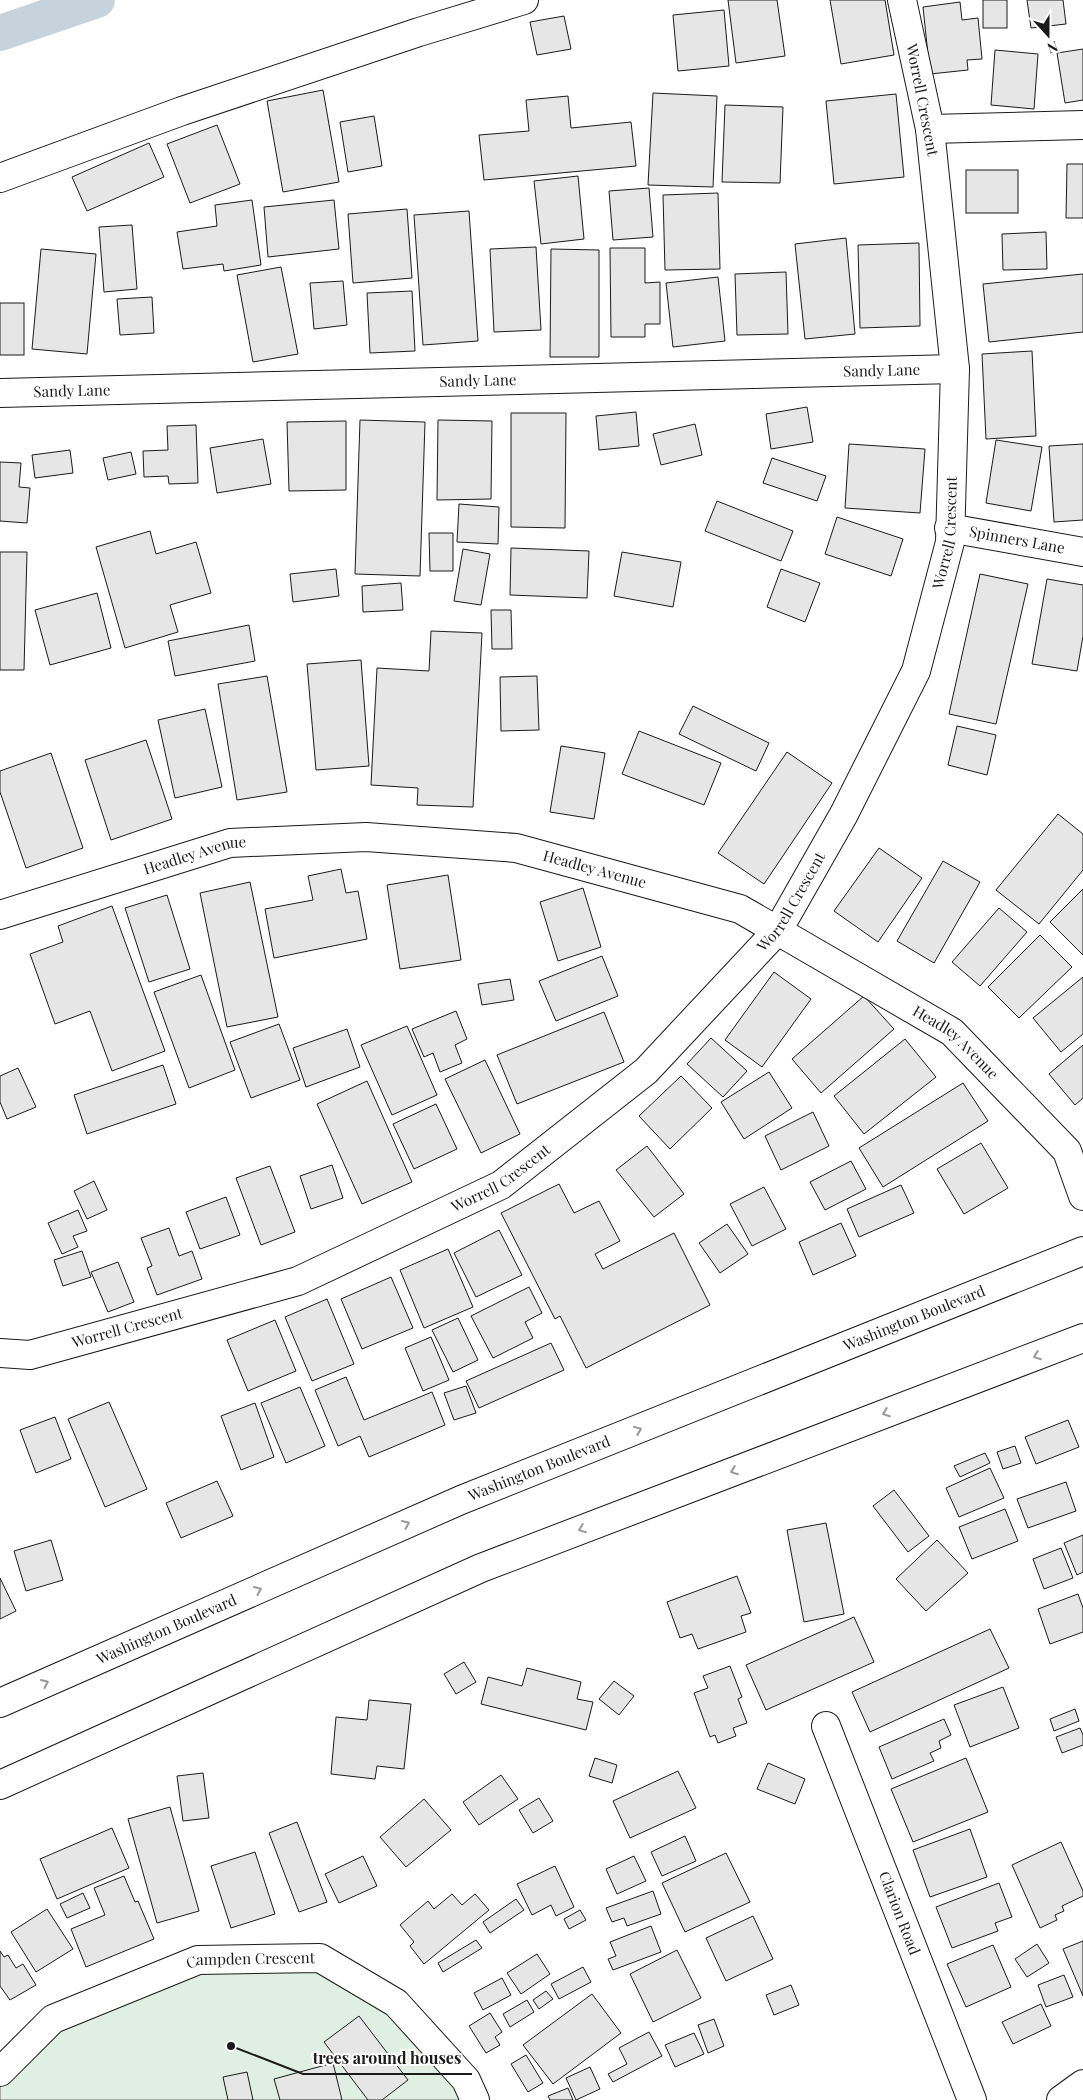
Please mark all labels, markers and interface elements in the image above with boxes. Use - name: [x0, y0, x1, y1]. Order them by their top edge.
- north arrow: [1023, 10, 1073, 60]
- text: N: [1045, 37, 1061, 58]
- street label: Worrell Crescent: [902, 41, 944, 158]
- street label: Sandy Lane: [843, 359, 920, 381]
- street label: Sandy Lane: [439, 369, 517, 391]
- street label: Sandy Lane: [33, 379, 111, 401]
- street label: Worrell Crescent: [927, 475, 961, 592]
- street label: Spinners Lane: [968, 521, 1066, 558]
- street label: Headley Avenue: [141, 831, 247, 879]
- street label: Headley Avenue: [541, 845, 649, 892]
- street label: Worrell Crescent: [751, 848, 830, 956]
- street label: Headley Avenue: [909, 1000, 1003, 1083]
- street label: Worrell Crescent: [447, 1139, 555, 1216]
- street label: Washington Boulevard: [839, 1280, 988, 1355]
- street label: Worrell Crescent: [68, 1302, 185, 1352]
- one-way arrow: [1034, 1350, 1042, 1360]
- one-way arrow: [882, 1407, 890, 1417]
- one-way arrow: [633, 1425, 642, 1436]
- street label: Washington Boulevard: [464, 1430, 613, 1505]
- one-way arrow: [730, 1465, 739, 1475]
- one-way arrow: [401, 1520, 410, 1531]
- one-way arrow: [578, 1523, 587, 1533]
- one-way arrow: [253, 1585, 262, 1596]
- street label: Washington Boulevard: [92, 1589, 240, 1669]
- one-way arrow: [40, 1679, 49, 1690]
- street label: Clarion Road: [875, 1868, 926, 1958]
- street label: Campden Crescent: [183, 1947, 316, 1973]
- callout: trees around houses: [303, 2043, 472, 2074]
- text: trees around houses: [312, 2047, 461, 2068]

